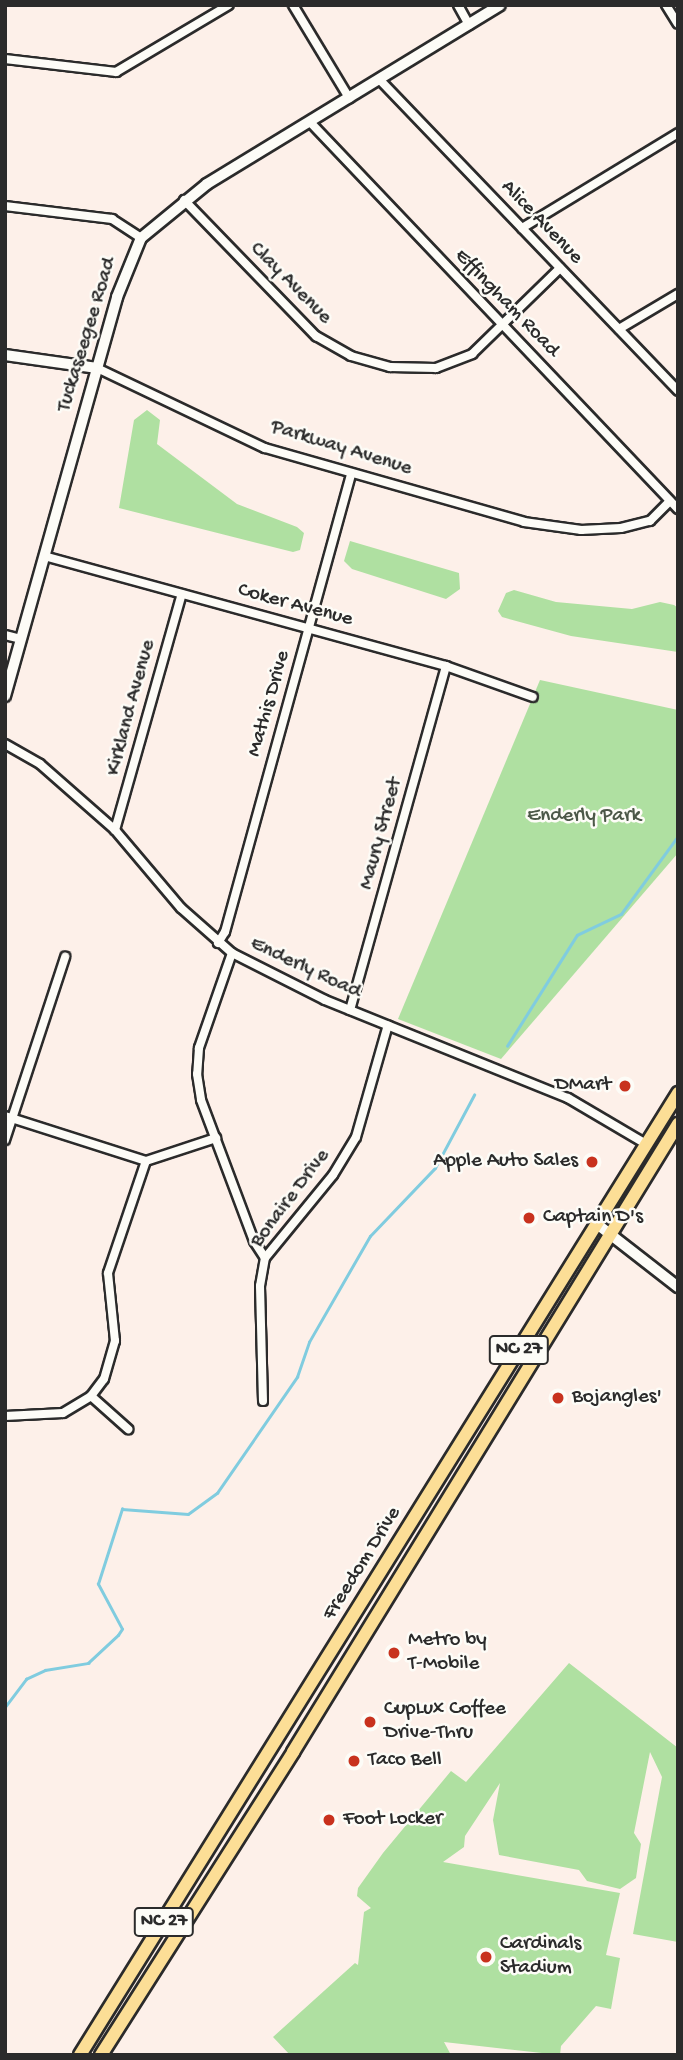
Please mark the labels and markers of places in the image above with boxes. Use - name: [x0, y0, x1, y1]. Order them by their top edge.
- place label: DMart: [555, 1073, 611, 1099]
- marker: DMart: [617, 1078, 633, 1094]
- place label: Apple Auto Sales: [433, 1149, 578, 1175]
- marker: Apple Auto Sales: [584, 1154, 600, 1170]
- place label: Captain D's: [543, 1205, 643, 1231]
- marker: Captain D's: [521, 1210, 537, 1226]
- place label: Bojangles': [572, 1385, 662, 1411]
- marker: Bojangles': [550, 1390, 566, 1406]
- place label: Metro by T-Mobile: [408, 1628, 487, 1678]
- marker: Metro by T-Mobile: [386, 1645, 402, 1661]
- place label: CupLux Coffee Drive-Thru: [384, 1697, 506, 1747]
- marker: CupLux Coffee Drive-Thru: [362, 1714, 378, 1730]
- place label: Taco Bell: [368, 1748, 442, 1774]
- marker: Taco Bell: [346, 1753, 362, 1769]
- place label: Foot Locker: [343, 1807, 442, 1833]
- marker: Foot Locker: [321, 1812, 337, 1828]
- place label: Cardinals Stadium: [500, 1932, 581, 1982]
- marker: Cardinals Stadium: [478, 1949, 494, 1965]

